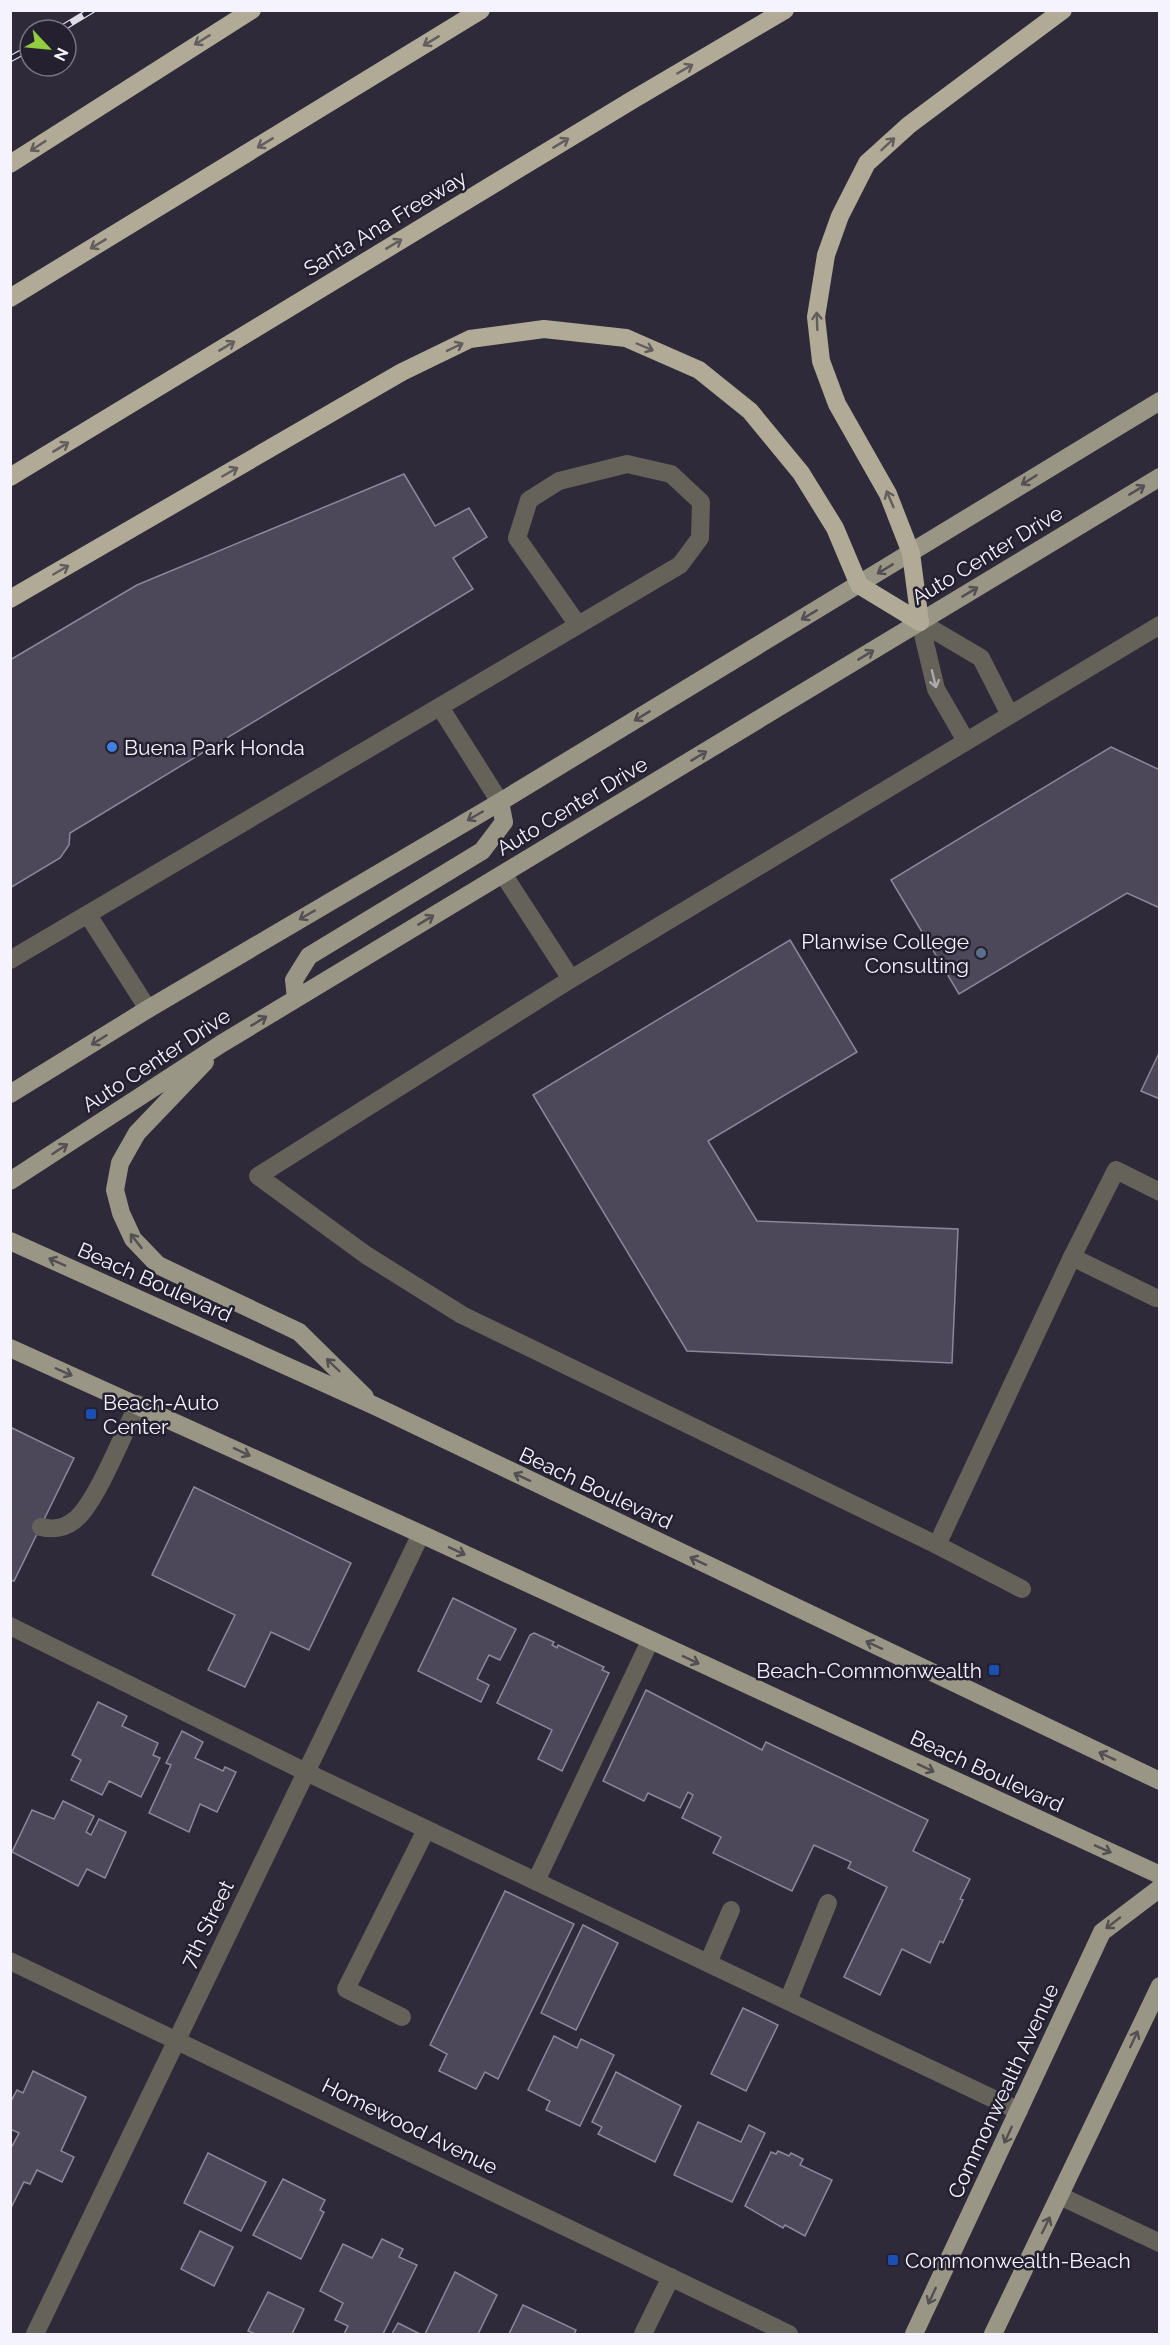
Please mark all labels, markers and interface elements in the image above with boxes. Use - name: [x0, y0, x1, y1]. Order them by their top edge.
- north arrow: [18, 18, 78, 78]
- one-way arrow: [194, 35, 211, 47]
- one-way arrow: [423, 35, 440, 47]
- text: N: [50, 45, 72, 64]
- one-way arrow: [676, 63, 693, 75]
- one-way arrow: [257, 137, 274, 149]
- one-way arrow: [552, 137, 569, 149]
- one-way arrow: [880, 138, 895, 152]
- one-way arrow: [30, 140, 47, 152]
- street label: Santa Ana Freeway: [299, 165, 471, 281]
- one-way arrow: [385, 238, 402, 250]
- one-way arrow: [90, 239, 107, 251]
- one-way arrow: [811, 311, 823, 331]
- one-way arrow: [218, 339, 235, 351]
- one-way arrow: [445, 340, 463, 352]
- one-way arrow: [636, 342, 654, 353]
- one-way arrow: [52, 440, 69, 453]
- one-way arrow: [221, 466, 238, 478]
- one-way arrow: [1021, 475, 1038, 487]
- one-way arrow: [1128, 484, 1145, 496]
- one-way arrow: [884, 490, 895, 508]
- street label: Auto Center Drive: [907, 500, 1067, 610]
- one-way arrow: [877, 563, 894, 575]
- one-way arrow: [52, 564, 69, 576]
- one-way arrow: [961, 585, 978, 597]
- one-way arrow: [801, 609, 818, 621]
- one-way arrow: [857, 648, 874, 660]
- one-way arrow: [928, 669, 940, 688]
- one-way arrow: [634, 710, 651, 722]
- place label: Buena Park Honda: [124, 735, 305, 760]
- marker: Buena Park Honda: [105, 740, 119, 754]
- one-way arrow: [690, 749, 707, 761]
- street label: Auto Center Drive: [492, 751, 652, 861]
- one-way arrow: [467, 811, 484, 823]
- one-way arrow: [299, 910, 316, 922]
- one-way arrow: [417, 914, 434, 926]
- place label: Planwise College Consulting: [801, 929, 969, 978]
- marker: Planwise College Consulting: [974, 946, 988, 960]
- street label: Auto Center Drive: [77, 1003, 235, 1117]
- one-way arrow: [250, 1014, 267, 1026]
- one-way arrow: [90, 1033, 107, 1046]
- one-way arrow: [51, 1142, 68, 1155]
- one-way arrow: [130, 1233, 143, 1249]
- street label: Beach Boulevard: [74, 1237, 236, 1327]
- one-way arrow: [48, 1255, 66, 1267]
- one-way arrow: [326, 1358, 341, 1373]
- one-way arrow: [55, 1367, 73, 1378]
- place label: Beach-Auto Center: [103, 1390, 219, 1439]
- marker: Beach-Auto Center: [84, 1407, 98, 1421]
- street label: Beach Boulevard: [515, 1442, 677, 1534]
- one-way arrow: [232, 1446, 250, 1458]
- one-way arrow: [513, 1471, 531, 1482]
- one-way arrow: [448, 1545, 466, 1557]
- one-way arrow: [689, 1554, 707, 1566]
- one-way arrow: [865, 1638, 883, 1650]
- one-way arrow: [681, 1654, 699, 1666]
- place label: Beach-Commonwealth: [756, 1658, 982, 1683]
- marker: Beach-Commonwealth: [987, 1663, 1001, 1677]
- street label: Beach Boulevard: [906, 1725, 1068, 1817]
- one-way arrow: [1098, 1749, 1116, 1761]
- one-way arrow: [916, 1763, 935, 1774]
- one-way arrow: [1094, 1844, 1112, 1856]
- street label: 7th Street: [175, 1876, 239, 1972]
- one-way arrow: [1105, 1917, 1121, 1930]
- street label: Commonwealth Avenue: [942, 1980, 1064, 2202]
- one-way arrow: [1129, 2030, 1141, 2048]
- street label: Homewood Avenue: [318, 2073, 502, 2179]
- one-way arrow: [1002, 2125, 1014, 2143]
- one-way arrow: [1040, 2216, 1052, 2234]
- place label: Commonwealth-Beach: [905, 2248, 1131, 2273]
- marker: Commonwealth-Beach: [886, 2253, 900, 2267]
- one-way arrow: [926, 2286, 938, 2304]

